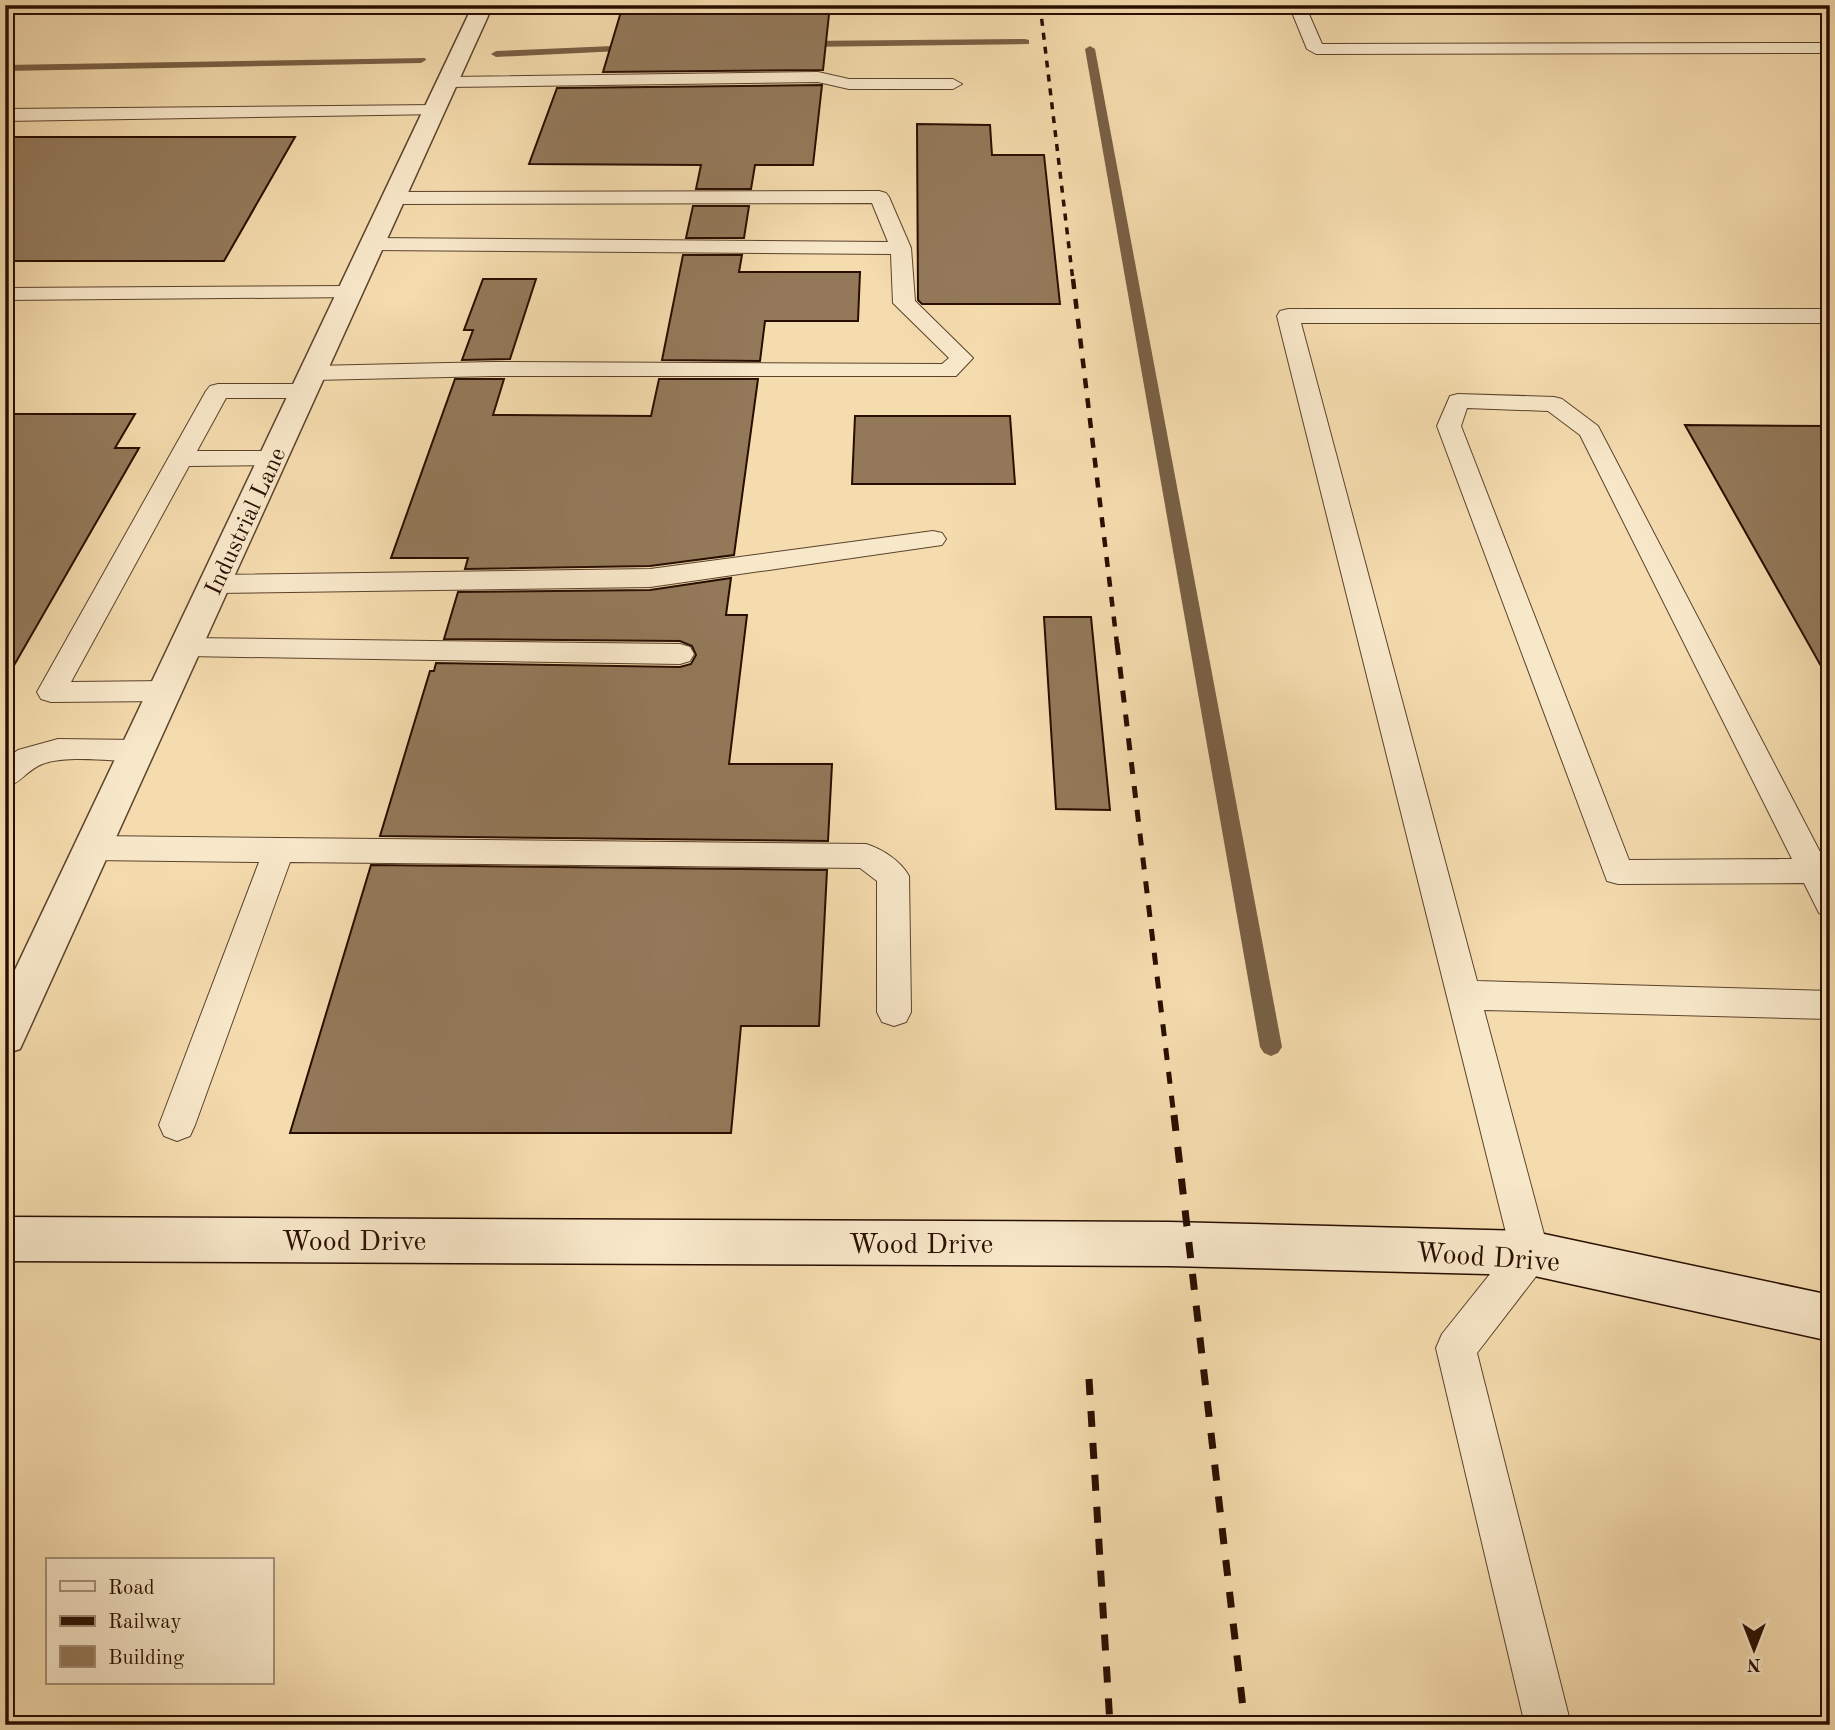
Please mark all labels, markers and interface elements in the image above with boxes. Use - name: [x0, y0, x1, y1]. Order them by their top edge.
- street label: Industrial Lane: [202, 444, 291, 599]
- street label: Wood Drive: [282, 1229, 426, 1257]
- street label: Wood Drive: [849, 1232, 993, 1260]
- street label: Wood Drive: [1415, 1240, 1561, 1278]
- legend: [46, 1558, 273, 1684]
- text: Road: [108, 1578, 155, 1599]
- text: Railway: [108, 1612, 182, 1633]
- north arrow: [1720, 1614, 1790, 1684]
- text: Building: [108, 1648, 185, 1669]
- text: N: [1746, 1654, 1761, 1673]

